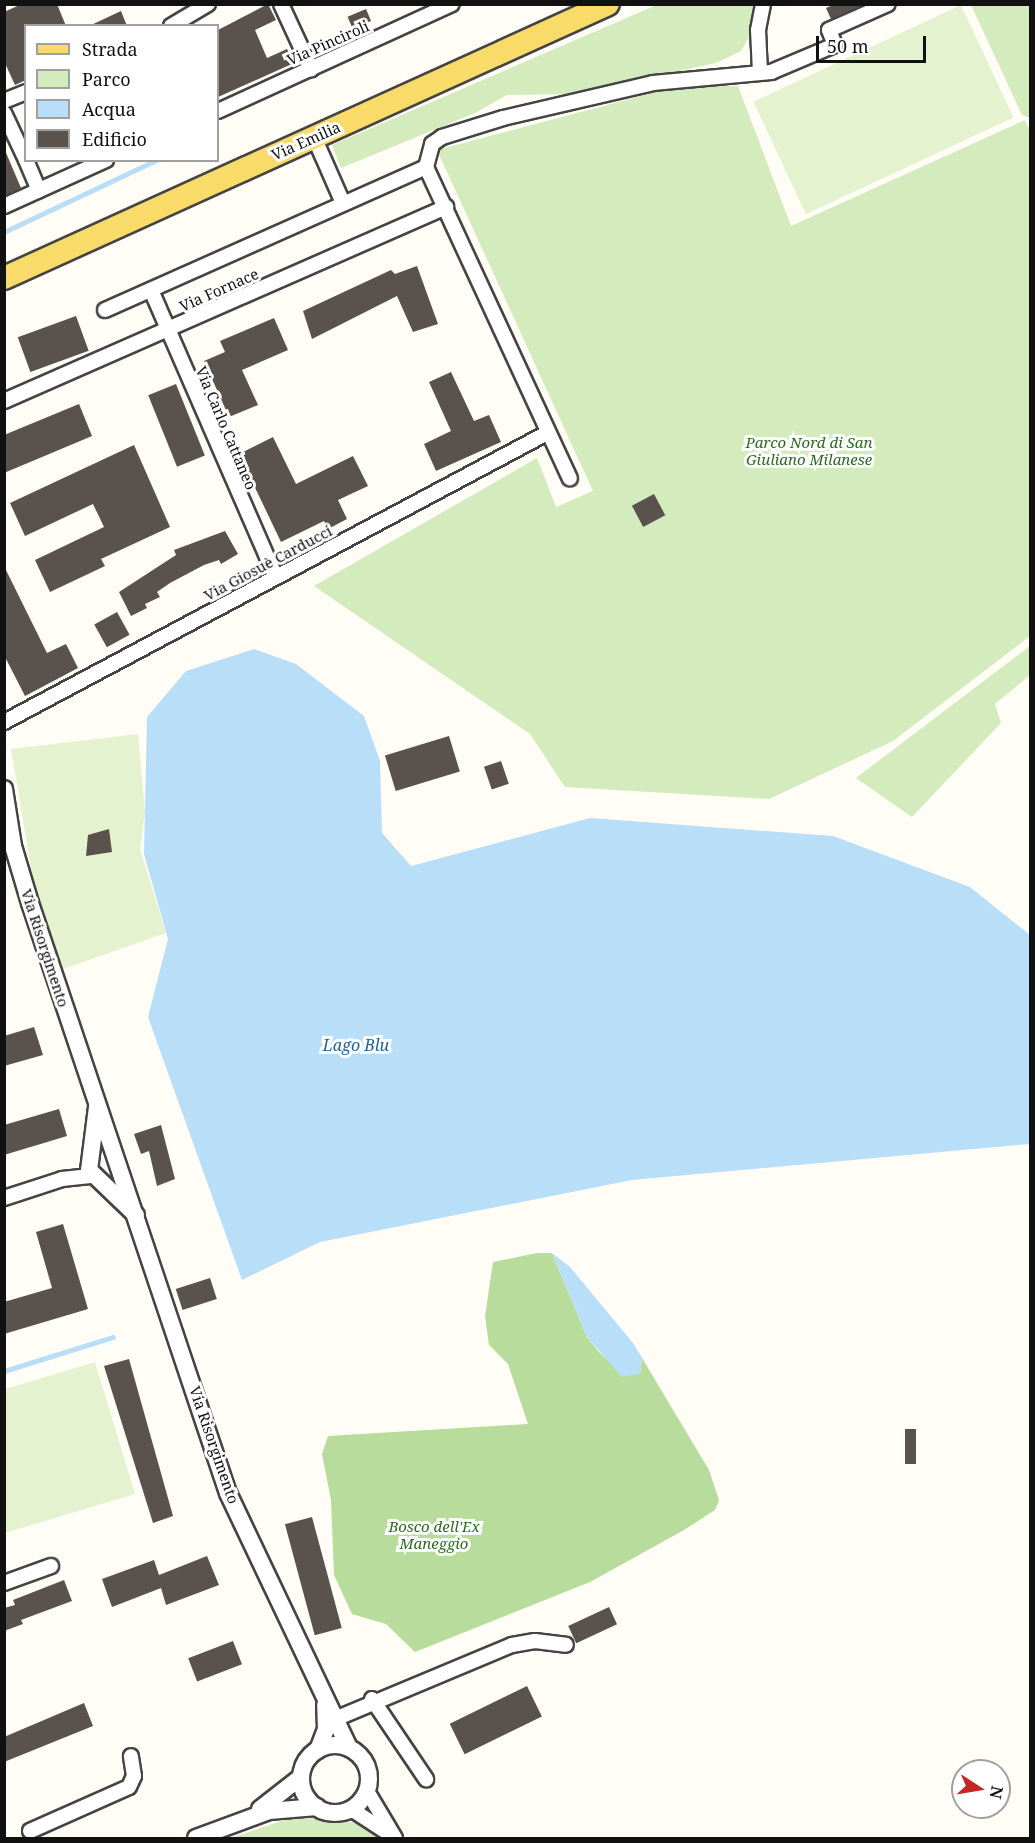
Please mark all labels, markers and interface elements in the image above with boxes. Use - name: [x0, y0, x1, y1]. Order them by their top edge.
- street label: Via Pinciroli: [284, 17, 372, 69]
- legend: [24, 24, 219, 162]
- scale bar: [819, 24, 928, 62]
- text: 50 m: [827, 34, 869, 58]
- text: Strada: [82, 37, 138, 61]
- text: Parco: [82, 67, 131, 91]
- text: Acqua: [82, 97, 136, 121]
- street label: Via Emilia: [269, 118, 343, 164]
- text: Edificio: [82, 127, 147, 151]
- street label: Via Fornace: [177, 265, 261, 315]
- street label: Via Carlo Cattaneo: [192, 364, 260, 492]
- park label: Parco Nord di San Giuliano Milanese: [746, 433, 872, 468]
- street label: Via Giosuè Carducci: [201, 522, 335, 604]
- street label: Via Risorgimento: [17, 887, 73, 1009]
- water label: Lago Blu: [323, 1035, 389, 1055]
- street label: Via Risorgimento: [185, 1384, 243, 1506]
- park label: Bosco dell'Ex Maneggio: [388, 1517, 480, 1552]
- north arrow: [951, 1759, 1011, 1819]
- text: N: [985, 1784, 1009, 1801]

